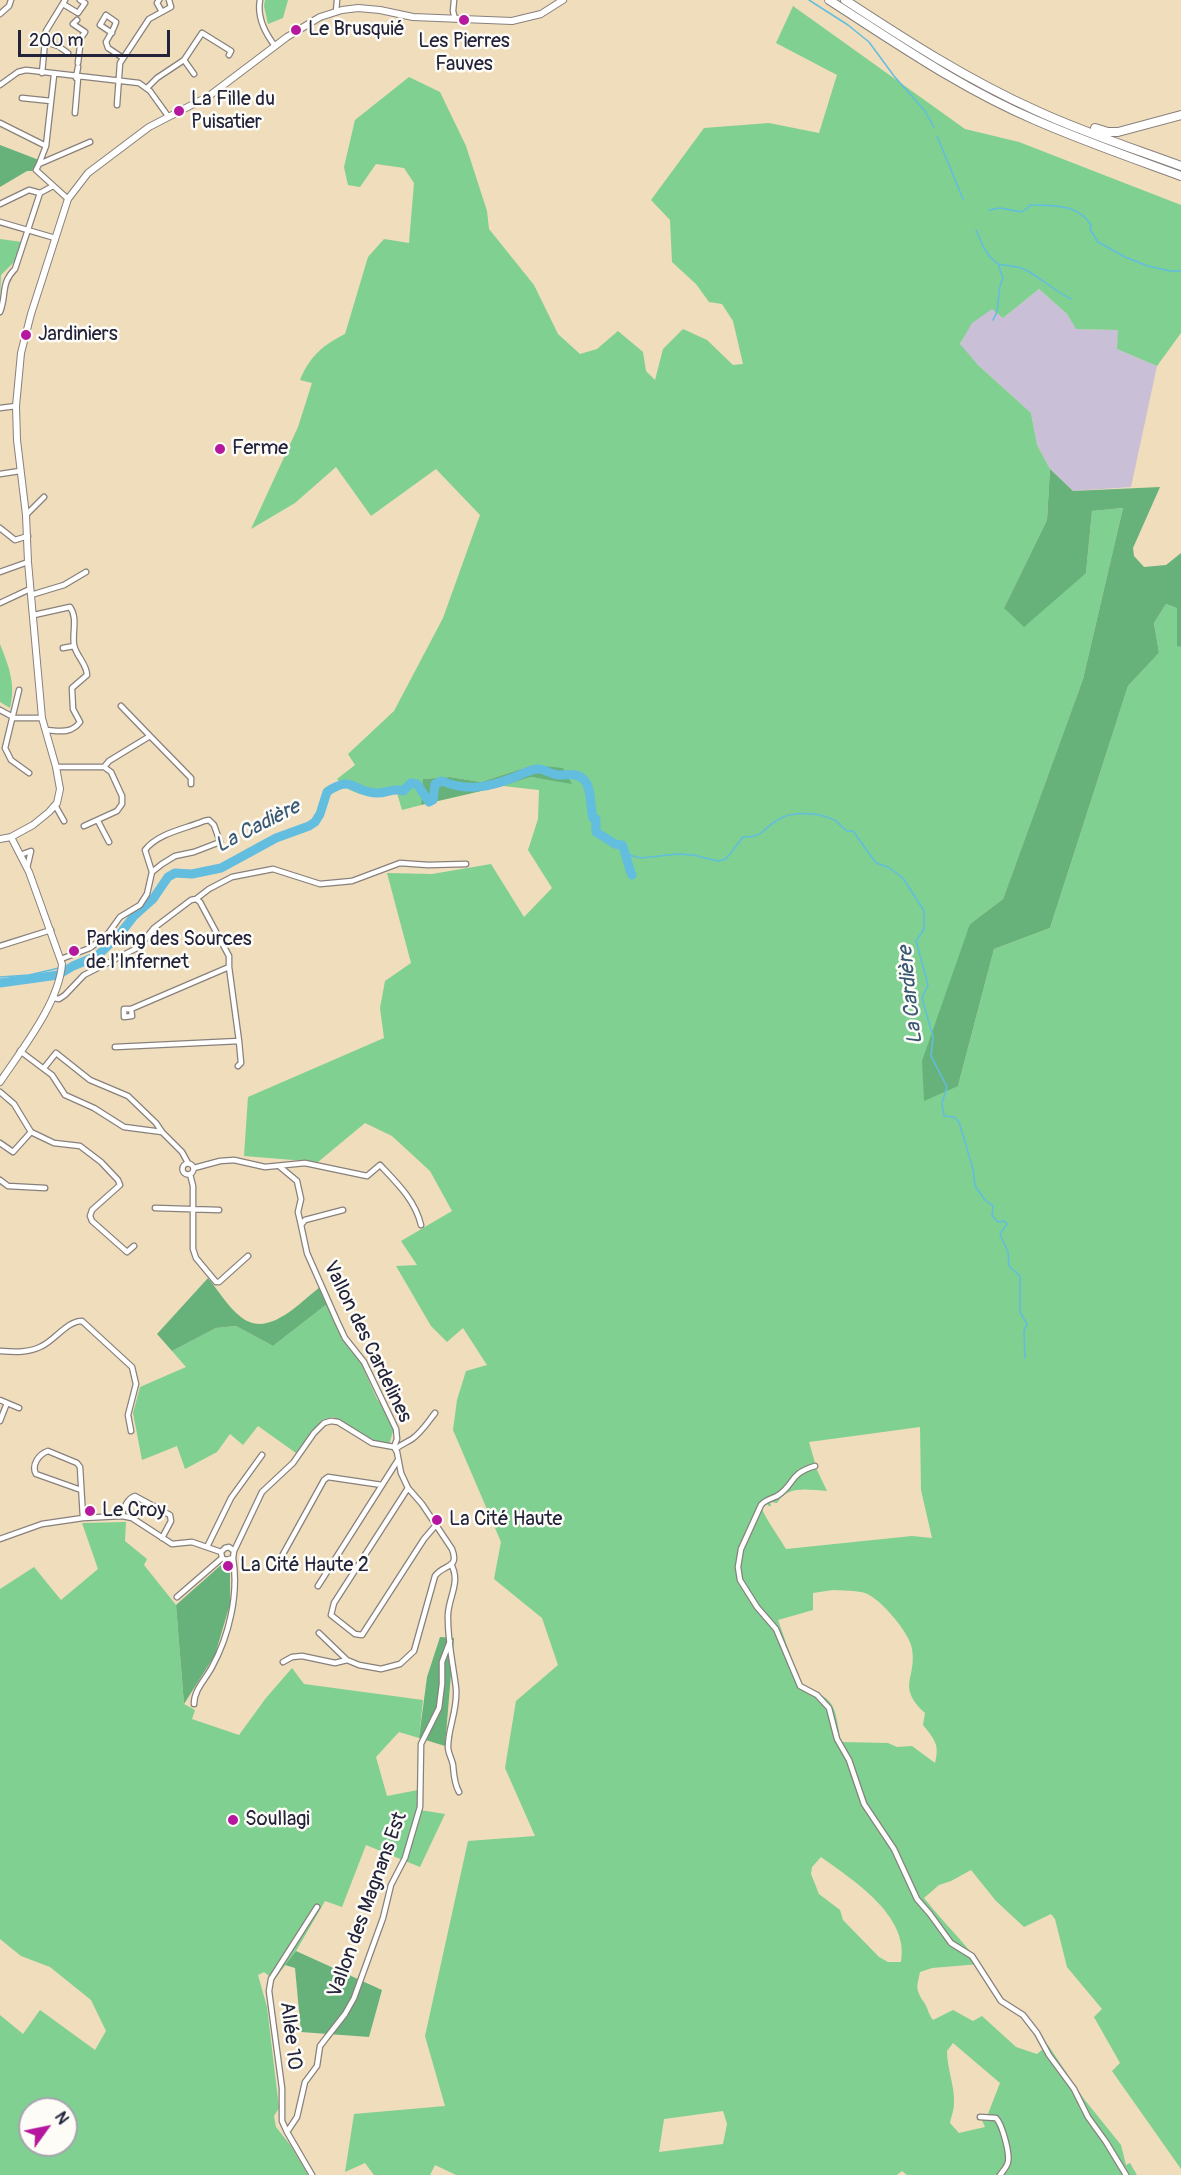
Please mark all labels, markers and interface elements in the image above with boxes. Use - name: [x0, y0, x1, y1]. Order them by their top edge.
- marker: Les Pierres Fauves: [457, 13, 471, 27]
- scale bar: [21, 18, 172, 56]
- place label: Le Brusquié: [308, 18, 405, 42]
- marker: Le Brusquié: [289, 23, 303, 37]
- text: 200 m: [29, 29, 84, 52]
- place label: Les Pierres Fauves: [418, 30, 510, 77]
- place label: La Fille du Puisatier: [191, 88, 275, 135]
- marker: La Fille du Puisatier: [172, 104, 186, 118]
- place label: Jardiniers: [38, 323, 118, 347]
- marker: Jardiniers: [19, 328, 33, 342]
- place label: Ferme: [232, 437, 288, 461]
- marker: Ferme: [213, 442, 227, 456]
- water label: La Cadière: [211, 795, 305, 859]
- place label: Parking des Sources de l'Infernet: [86, 928, 252, 975]
- marker: Parking des Sources de l'Infernet: [67, 944, 81, 958]
- water label: La Cardière: [893, 945, 929, 1045]
- street label: Vallon des Cardelines: [318, 1257, 416, 1427]
- place label: Le Croy: [102, 1499, 166, 1523]
- marker: Le Croy: [83, 1504, 97, 1518]
- place label: La Cité Haute: [449, 1508, 562, 1532]
- marker: La Cité Haute: [430, 1513, 444, 1527]
- place label: La Cité Haute 2: [240, 1554, 369, 1578]
- marker: La Cité Haute 2: [221, 1559, 235, 1573]
- place label: Soullagi: [245, 1808, 310, 1832]
- street label: Vallon des Magnans Est: [323, 1809, 413, 2001]
- marker: Soullagi: [226, 1813, 240, 1827]
- street label: Allée 10: [274, 2000, 306, 2072]
- north arrow: [18, 2097, 78, 2157]
- text: N: [50, 2108, 73, 2128]

